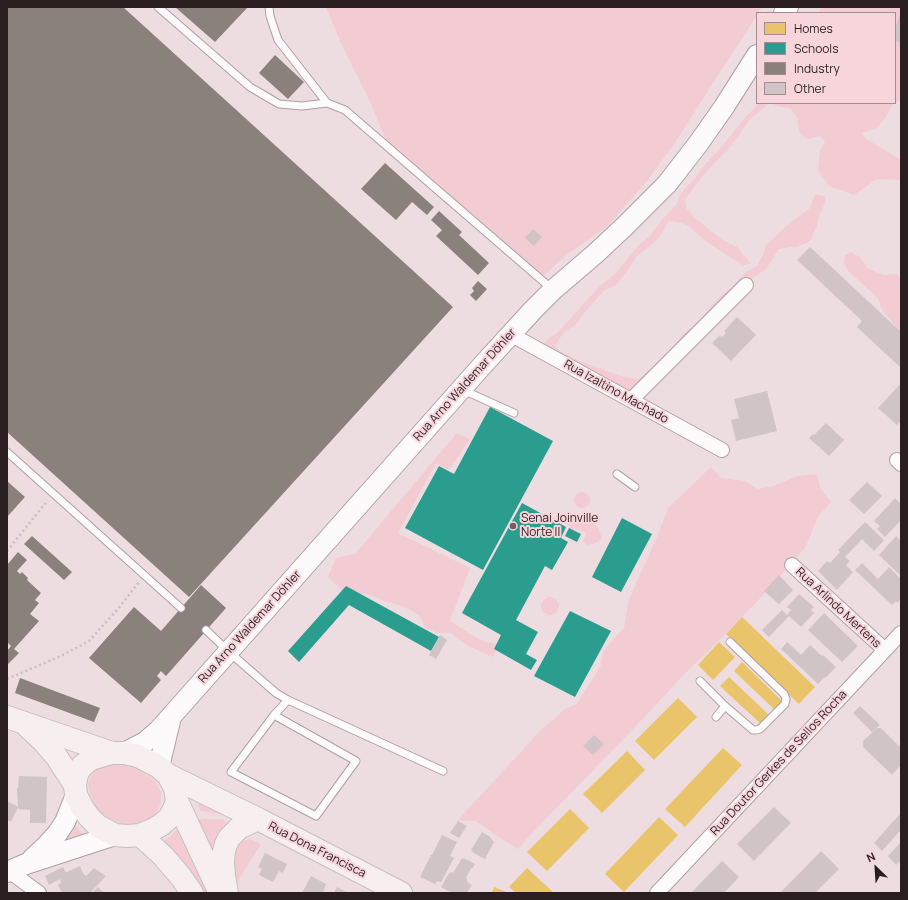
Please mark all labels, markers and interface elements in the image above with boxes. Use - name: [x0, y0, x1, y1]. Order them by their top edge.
- legend: [756, 12, 896, 104]
- text: Homes: [794, 20, 833, 37]
- text: Schools: [794, 40, 838, 57]
- text: Industry: [794, 60, 840, 77]
- text: Other: [794, 80, 826, 97]
- street label: Rua Arno Waldemar Döhler: [411, 326, 519, 444]
- street label: Rua Izaltino Machado: [561, 357, 671, 427]
- place label: Senai Joinville Norte II: [521, 512, 598, 540]
- marker: Senai Joinville Norte II: [508, 521, 518, 531]
- street label: Rua Arlindo Mertens: [792, 565, 884, 651]
- street label: Rua Arno Waldemar Döhler: [196, 568, 304, 686]
- street label: Rua Doutor Gerkes de Sellos Rocha: [708, 687, 850, 839]
- street label: Rua Dona Francisca: [266, 819, 368, 881]
- north arrow: [856, 848, 896, 888]
- text: N: [864, 848, 877, 865]

